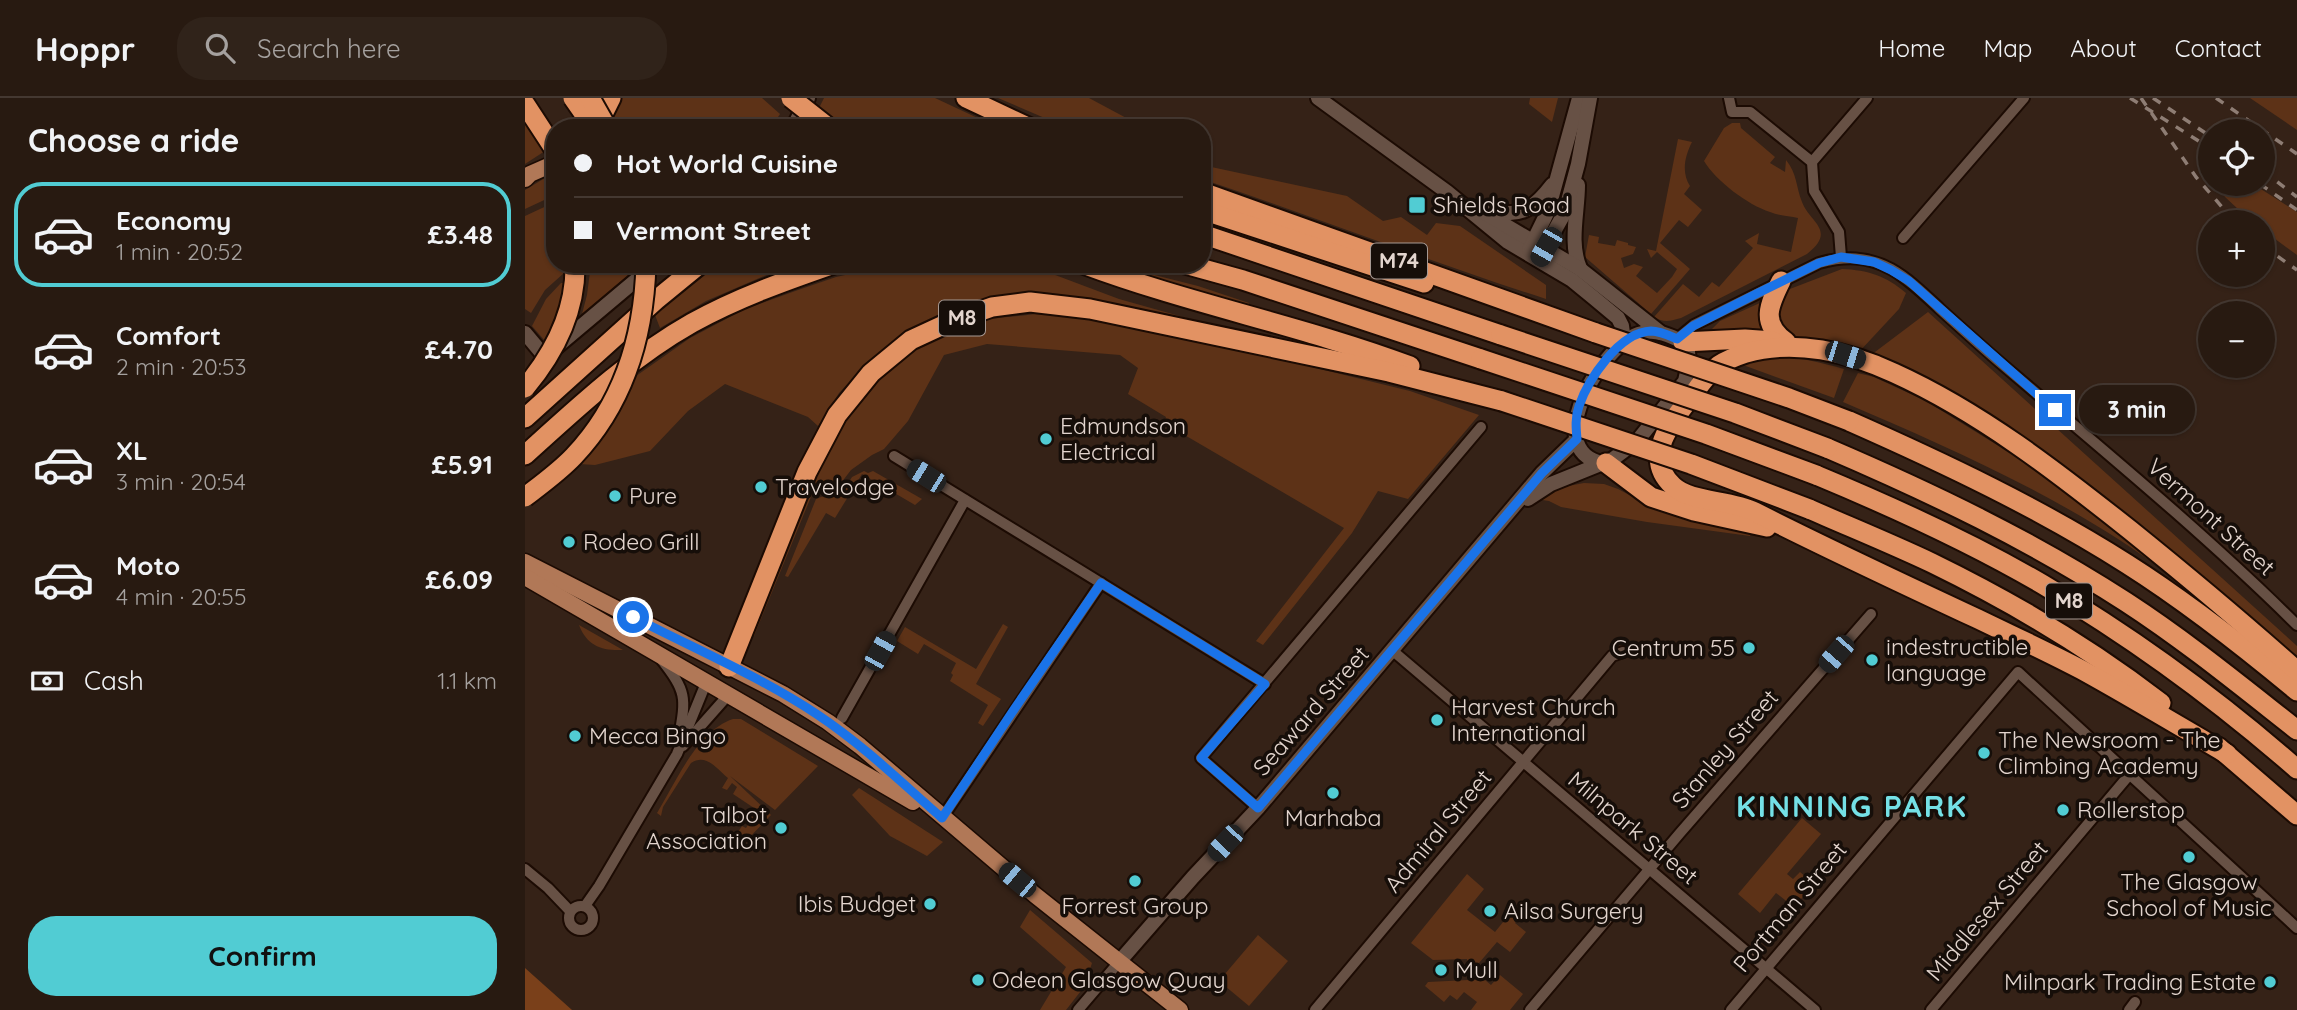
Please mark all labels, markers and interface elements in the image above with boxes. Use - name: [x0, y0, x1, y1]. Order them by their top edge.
- search box: [177, 17, 667, 80]
- text: Hoppr: [35, 28, 135, 69]
- icon: search: [201, 29, 239, 67]
- text: Search here: [257, 32, 401, 65]
- text: Home: [1878, 33, 1945, 63]
- text: Map: [1983, 33, 2032, 63]
- text: About: [2070, 33, 2137, 63]
- text: Contact: [2175, 33, 2262, 63]
- map controls: [2198, 119, 2275, 378]
- button: locate: [2198, 119, 2275, 196]
- text: Choose a ride: [28, 120, 240, 160]
- text: Hot World Cuisine: [616, 147, 838, 180]
- place label: Shields Road: [1433, 190, 1570, 219]
- marker: Shields Road: [1407, 195, 1427, 215]
- icon: car: [32, 203, 95, 266]
- text: Economy: [116, 204, 231, 237]
- button: +: [2198, 210, 2275, 287]
- text: Vermont Street: [616, 214, 811, 247]
- text: £3.48: [428, 218, 493, 251]
- car: [1527, 224, 1566, 270]
- text: 1 min · 20:52: [116, 237, 243, 266]
- road number: M74: [1371, 244, 1427, 278]
- road number: M8: [939, 300, 985, 336]
- button: −: [2198, 301, 2275, 378]
- icon: car: [32, 318, 95, 381]
- text: Comfort: [116, 319, 221, 352]
- text: £4.70: [425, 333, 493, 366]
- car: [1822, 339, 1869, 371]
- text: 2 min · 20:53: [116, 352, 247, 381]
- callout: 3 min: [2079, 386, 2195, 434]
- route end: [2039, 394, 2071, 426]
- text: 3 min: [2107, 395, 2167, 424]
- place label: Edmundson Electrical: [1060, 411, 1186, 466]
- marker: Edmundson Electrical: [1038, 431, 1054, 447]
- icon: car: [32, 433, 95, 496]
- text: XL: [116, 434, 148, 467]
- text: £5.91: [431, 448, 493, 481]
- street label: Vermont Street: [2142, 452, 2281, 582]
- car: [903, 456, 950, 496]
- text: 3 min · 20:54: [116, 467, 246, 496]
- place label: Travelodge: [775, 472, 895, 501]
- marker: Travelodge: [753, 479, 769, 495]
- place label: Pure: [629, 481, 677, 510]
- marker: Pure: [607, 488, 623, 504]
- place label: Rodeo Grill: [583, 527, 700, 556]
- marker: Rodeo Grill: [561, 534, 577, 550]
- icon: car: [32, 548, 95, 611]
- text: Moto: [116, 549, 180, 582]
- text: £6.09: [425, 563, 493, 596]
- text: 4 min · 20:55: [116, 582, 246, 611]
- road number: M8: [2046, 584, 2092, 618]
- route start: [617, 601, 649, 633]
- car: [861, 628, 900, 674]
- car: [1815, 631, 1858, 677]
- place label: indestructible language: [1886, 632, 2028, 687]
- place label: Centrum 55: [1612, 633, 1735, 662]
- street label: Seaward Street: [1246, 640, 1375, 782]
- marker: Centrum 55: [1741, 640, 1757, 656]
- marker: indestructible language: [1864, 652, 1880, 668]
- icon: cash: [28, 662, 66, 700]
- text: Cash: [84, 664, 144, 697]
- text: 1.1 km: [437, 666, 497, 695]
- street label: Stanley Street: [1665, 683, 1784, 814]
- place label: Harvest Church International: [1451, 692, 1616, 747]
- marker: Harvest Church International: [1429, 712, 1445, 728]
- place label: Mecca Bingo: [589, 721, 726, 750]
- place label: The Newsroom - The Climbing Academy: [1998, 725, 2221, 780]
- marker: Mecca Bingo: [567, 728, 583, 744]
- marker: The Newsroom - The Climbing Academy: [1976, 745, 1992, 761]
- street label: Admiral Street: [1378, 763, 1498, 898]
- street label: Milnpark Street: [1562, 765, 1704, 891]
- marker: Marhaba: [1325, 785, 1341, 801]
- district label: KINNING PARK: [1736, 787, 1968, 825]
- place label: Rollerstop: [2077, 795, 2185, 824]
- place label: Talbot Association: [646, 800, 767, 855]
- marker: Rollerstop: [2055, 802, 2071, 818]
- place label: Marhaba: [1285, 803, 1381, 832]
- marker: Talbot Association: [773, 820, 789, 836]
- car: [1203, 820, 1248, 866]
- street label: Portman Street: [1727, 835, 1853, 978]
- street label: Middlesex Street: [1920, 835, 2054, 987]
- marker: The Glasgow School of Music: [2181, 849, 2197, 865]
- car: [995, 858, 1040, 902]
- place label: The Glasgow School of Music: [2106, 867, 2272, 922]
- marker: Forrest Group: [1127, 873, 1143, 889]
- place label: Ibis Budget: [798, 889, 916, 918]
- place label: Forrest Group: [1062, 891, 1208, 920]
- marker: Ibis Budget: [922, 896, 938, 912]
- place label: Ailsa Surgery: [1504, 896, 1644, 925]
- marker: Ailsa Surgery: [1482, 903, 1498, 919]
- button: Confirm: [28, 916, 497, 996]
- place label: Mull: [1455, 955, 1498, 984]
- marker: Mull: [1433, 962, 1449, 978]
- place label: Odeon Glasgow Quay: [992, 965, 1225, 994]
- place label: Milnpark Trading Estate: [2004, 967, 2256, 996]
- marker: Odeon Glasgow Quay: [970, 972, 986, 988]
- marker: Milnpark Trading Estate: [2262, 974, 2278, 990]

